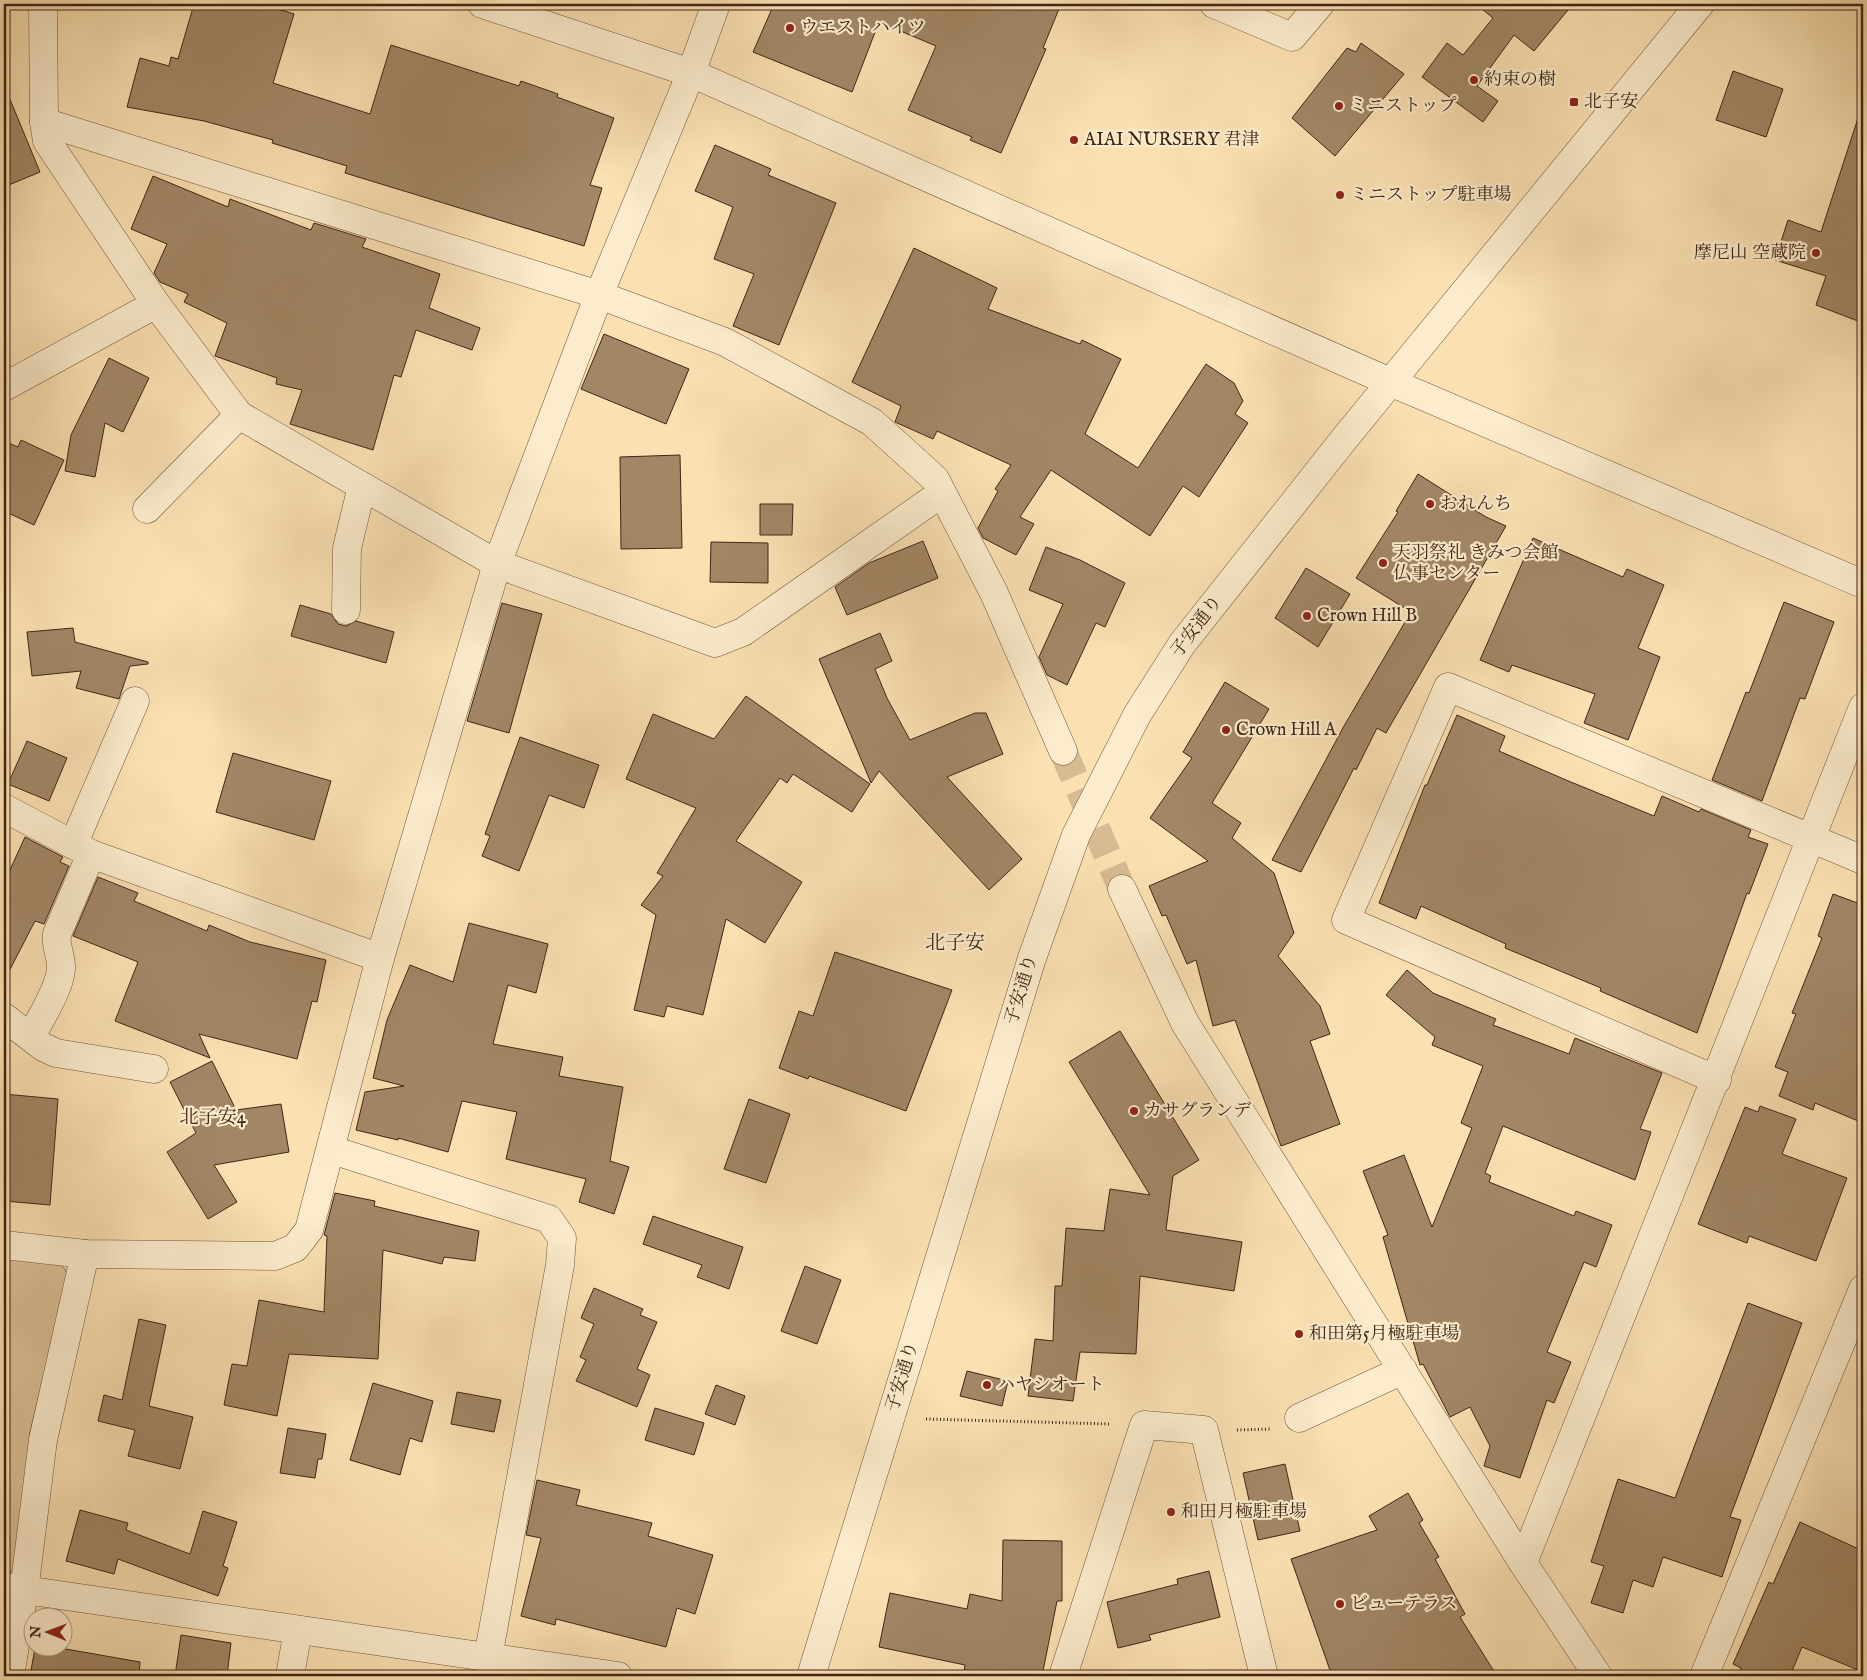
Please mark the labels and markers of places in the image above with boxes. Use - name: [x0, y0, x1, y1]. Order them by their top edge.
- place label: ウエストハイツ: [800, 17, 926, 40]
- marker: ウエストハイツ: [784, 22, 796, 34]
- place label: 約束の樹: [1484, 69, 1556, 92]
- marker: 約束の樹: [1468, 74, 1480, 86]
- place label: 北子安: [1584, 91, 1638, 114]
- place label: ミニストップ: [1349, 95, 1456, 118]
- marker: 北子安: [1568, 96, 1580, 108]
- marker: ミニストップ: [1333, 100, 1345, 112]
- place label: AIAI NURSERY 君津: [1083, 129, 1259, 152]
- marker: AIAI NURSERY 君津: [1068, 134, 1080, 146]
- place label: ミニストップ駐車場: [1350, 184, 1511, 207]
- marker: ミニストップ駐車場: [1334, 189, 1346, 201]
- place label: 摩尼山 空蔵院: [1694, 242, 1806, 265]
- marker: 摩尼山 空蔵院: [1810, 247, 1822, 259]
- place label: おれんち: [1440, 493, 1512, 516]
- marker: おれんち: [1424, 498, 1436, 510]
- place label: 天羽祭礼 きみつ会館 仏事センター: [1393, 542, 1559, 586]
- marker: 天羽祭礼 きみつ会館 仏事センター: [1377, 557, 1389, 569]
- place label: Crown Hill B: [1317, 605, 1417, 628]
- marker: Crown Hill B: [1301, 610, 1313, 622]
- place label: Crown Hill A: [1236, 719, 1337, 742]
- marker: Crown Hill A: [1220, 724, 1232, 736]
- place label: カサグランデ: [1144, 1100, 1251, 1123]
- marker: カサグランデ: [1128, 1105, 1140, 1117]
- place label: 和田第5月極駐車場: [1309, 1323, 1460, 1346]
- marker: 和田第5月極駐車場: [1293, 1328, 1305, 1340]
- place label: ハヤシオート: [997, 1374, 1105, 1397]
- marker: ハヤシオート: [981, 1379, 993, 1391]
- place label: 和田月極駐車場: [1181, 1501, 1307, 1524]
- marker: 和田月極駐車場: [1165, 1506, 1177, 1518]
- place label: ビューテラス: [1350, 1593, 1457, 1616]
- marker: ビューテラス: [1334, 1598, 1346, 1610]

